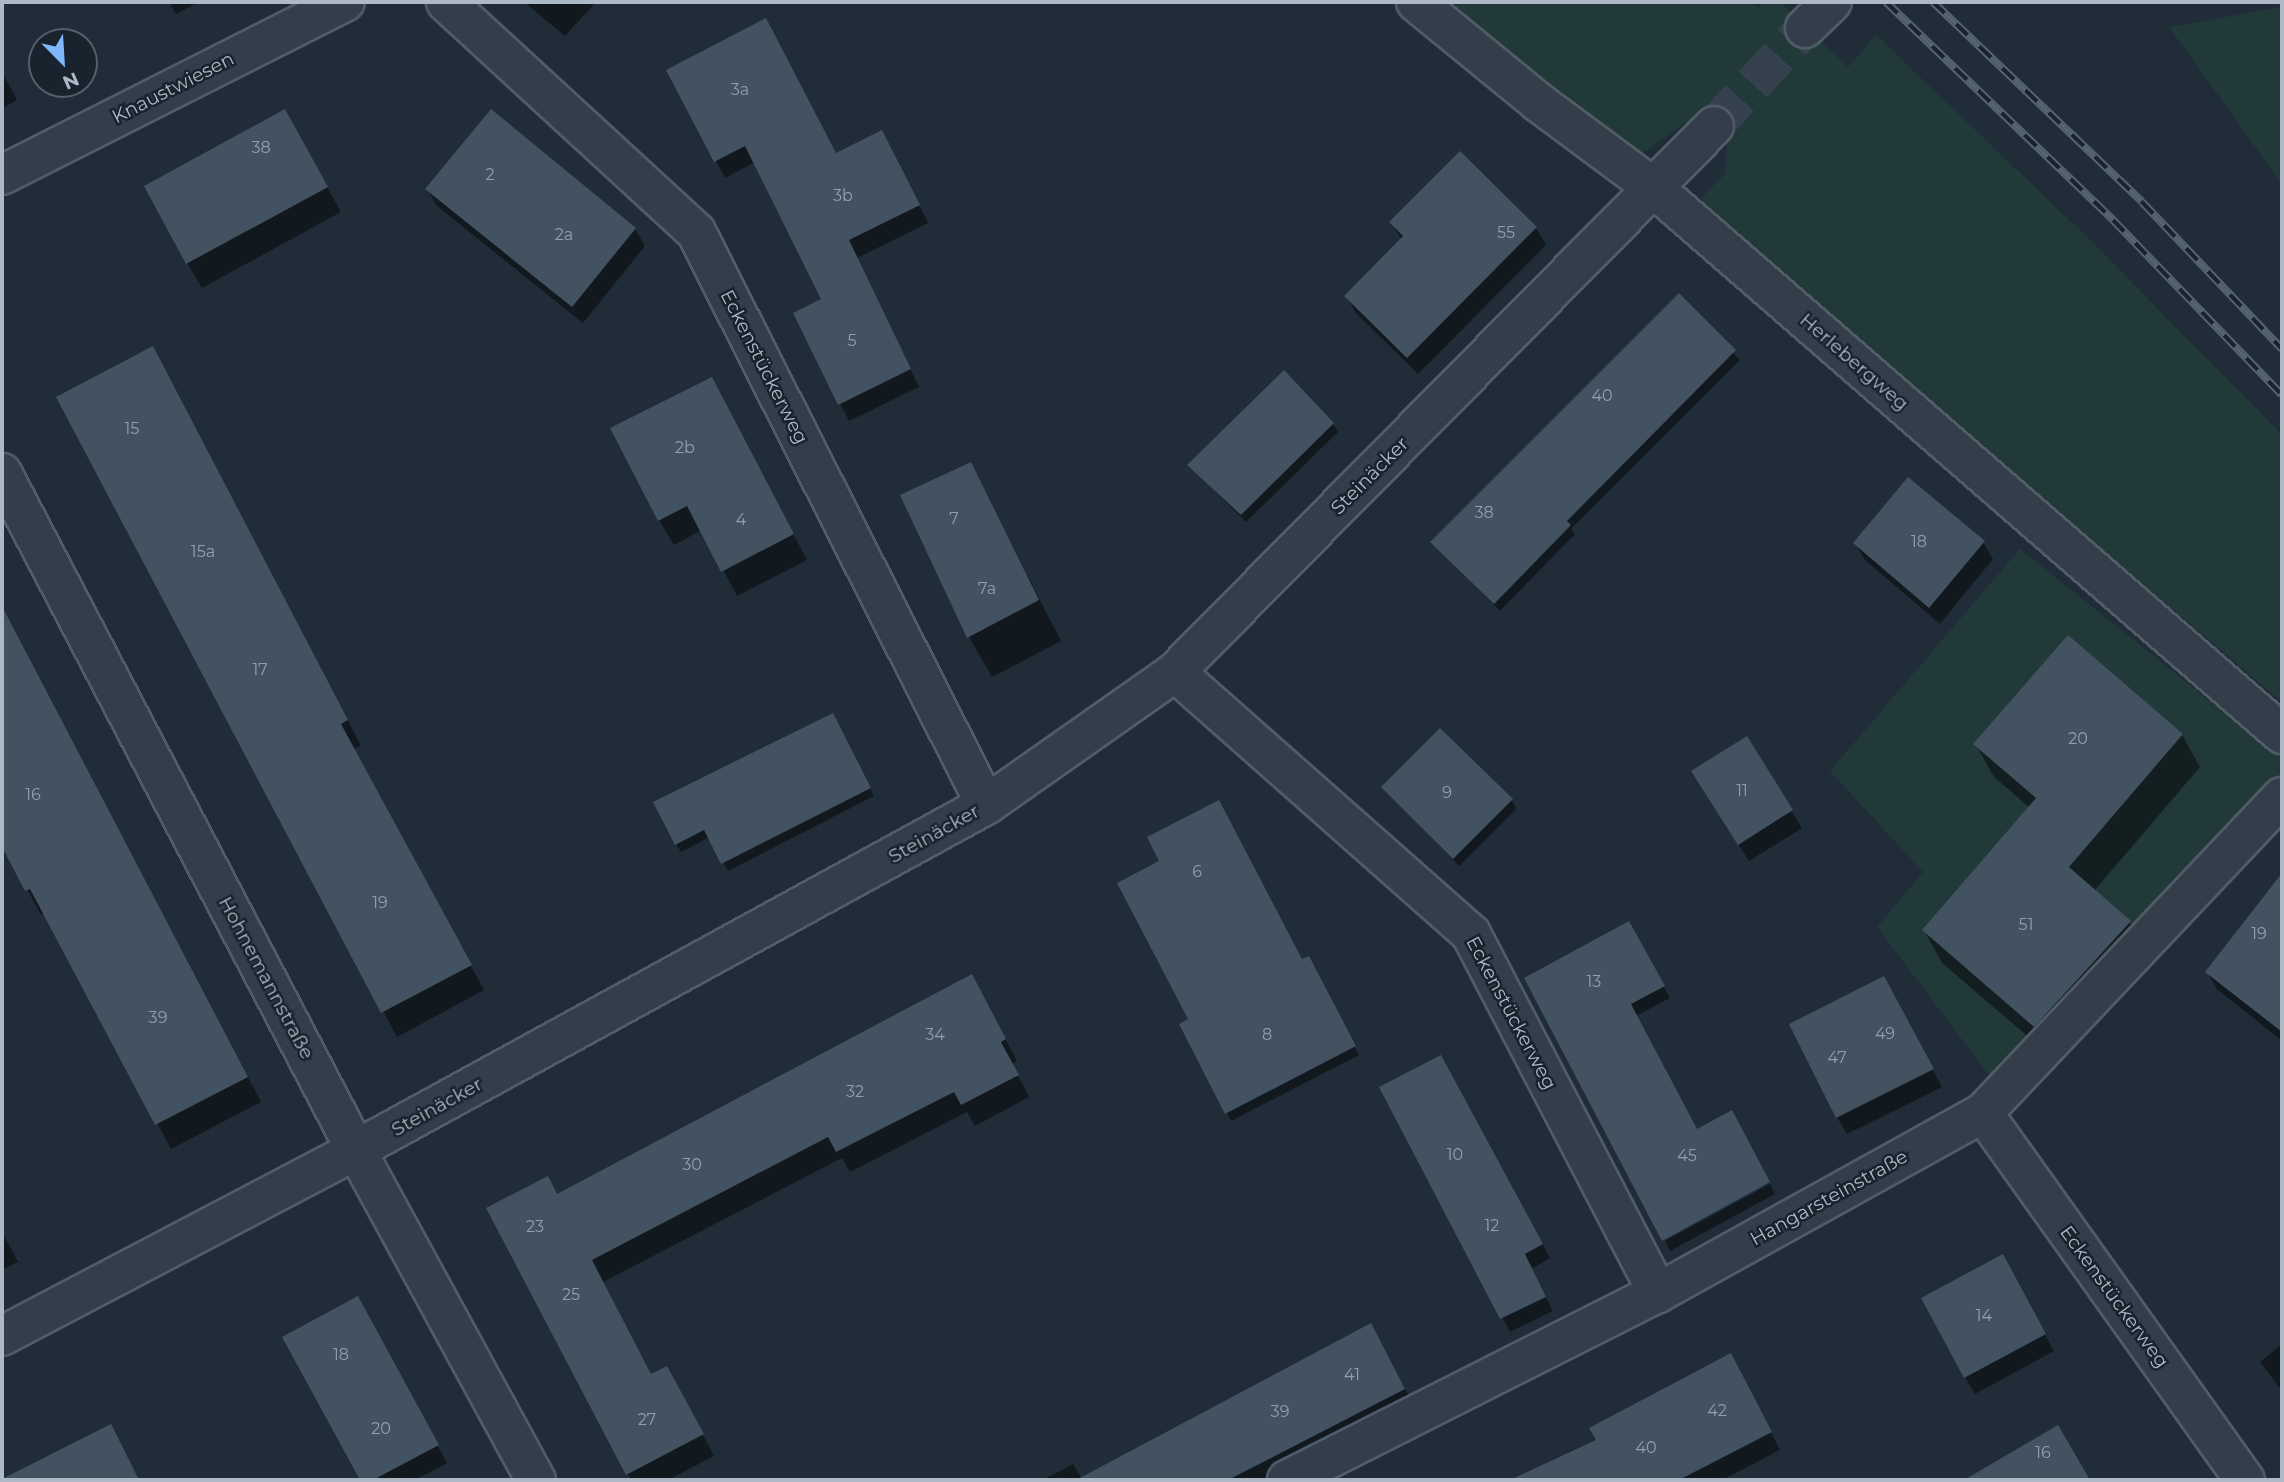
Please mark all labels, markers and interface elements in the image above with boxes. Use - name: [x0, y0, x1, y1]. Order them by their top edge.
- north arrow: [28, 28, 98, 98]
- street label: Knaustwiesen: [108, 47, 238, 129]
- text: N: [59, 67, 83, 94]
- house number: 3a: [731, 80, 749, 100]
- house number: 38: [251, 138, 271, 158]
- house number: 2: [485, 165, 495, 185]
- house number: 3b: [833, 186, 853, 206]
- house number: 55: [1497, 223, 1515, 243]
- house number: 2a: [555, 225, 573, 245]
- street label: Eckenstückerweg: [715, 286, 813, 448]
- street label: Herlebergweg: [1795, 309, 1913, 415]
- house number: 5: [847, 331, 857, 351]
- house number: 40: [1591, 386, 1613, 406]
- house number: 15: [125, 419, 139, 439]
- street label: Steinäcker: [1326, 432, 1414, 520]
- house number: 2b: [675, 438, 695, 458]
- house number: 38: [1474, 503, 1494, 523]
- house number: 7: [949, 509, 959, 529]
- house number: 4: [736, 510, 746, 530]
- house number: 18: [1911, 532, 1927, 552]
- house number: 15a: [191, 542, 215, 562]
- house number: 7a: [978, 579, 996, 599]
- house number: 17: [252, 660, 268, 680]
- house number: 20: [2068, 729, 2088, 749]
- house number: 11: [1736, 781, 1748, 801]
- house number: 9: [1442, 783, 1452, 803]
- house number: 16: [25, 785, 41, 805]
- street label: Steinäcker: [885, 800, 983, 868]
- house number: 6: [1192, 862, 1202, 882]
- street label: Hohnemannstraße: [213, 893, 319, 1063]
- house number: 19: [372, 893, 388, 913]
- house number: 51: [2019, 915, 2033, 935]
- house number: 19: [2251, 924, 2267, 944]
- street label: Eckenstückerweg: [1461, 933, 1561, 1093]
- house number: 13: [1587, 972, 1601, 992]
- house number: 39: [149, 1008, 167, 1028]
- house number: 49: [1875, 1024, 1895, 1044]
- house number: 34: [925, 1025, 945, 1045]
- house number: 8: [1262, 1025, 1272, 1045]
- house number: 47: [1827, 1048, 1847, 1068]
- street label: Steinäcker: [388, 1073, 486, 1141]
- house number: 32: [846, 1082, 864, 1102]
- house number: 10: [1447, 1145, 1463, 1165]
- street label: Hangarsteinstraße: [1746, 1145, 1912, 1251]
- house number: 45: [1677, 1146, 1697, 1166]
- house number: 30: [682, 1155, 702, 1175]
- house number: 12: [1485, 1216, 1499, 1236]
- house number: 23: [526, 1217, 544, 1237]
- street label: Eckenstückerweg: [2055, 1222, 2173, 1372]
- house number: 25: [562, 1285, 580, 1305]
- house number: 14: [1976, 1306, 1992, 1326]
- house number: 18: [333, 1345, 349, 1365]
- house number: 41: [1344, 1365, 1360, 1385]
- house number: 42: [1707, 1401, 1727, 1421]
- house number: 39: [1271, 1402, 1289, 1422]
- house number: 27: [638, 1410, 656, 1430]
- house number: 20: [371, 1419, 391, 1439]
- house number: 40: [1635, 1438, 1657, 1458]
- house number: 16: [2035, 1443, 2051, 1463]

